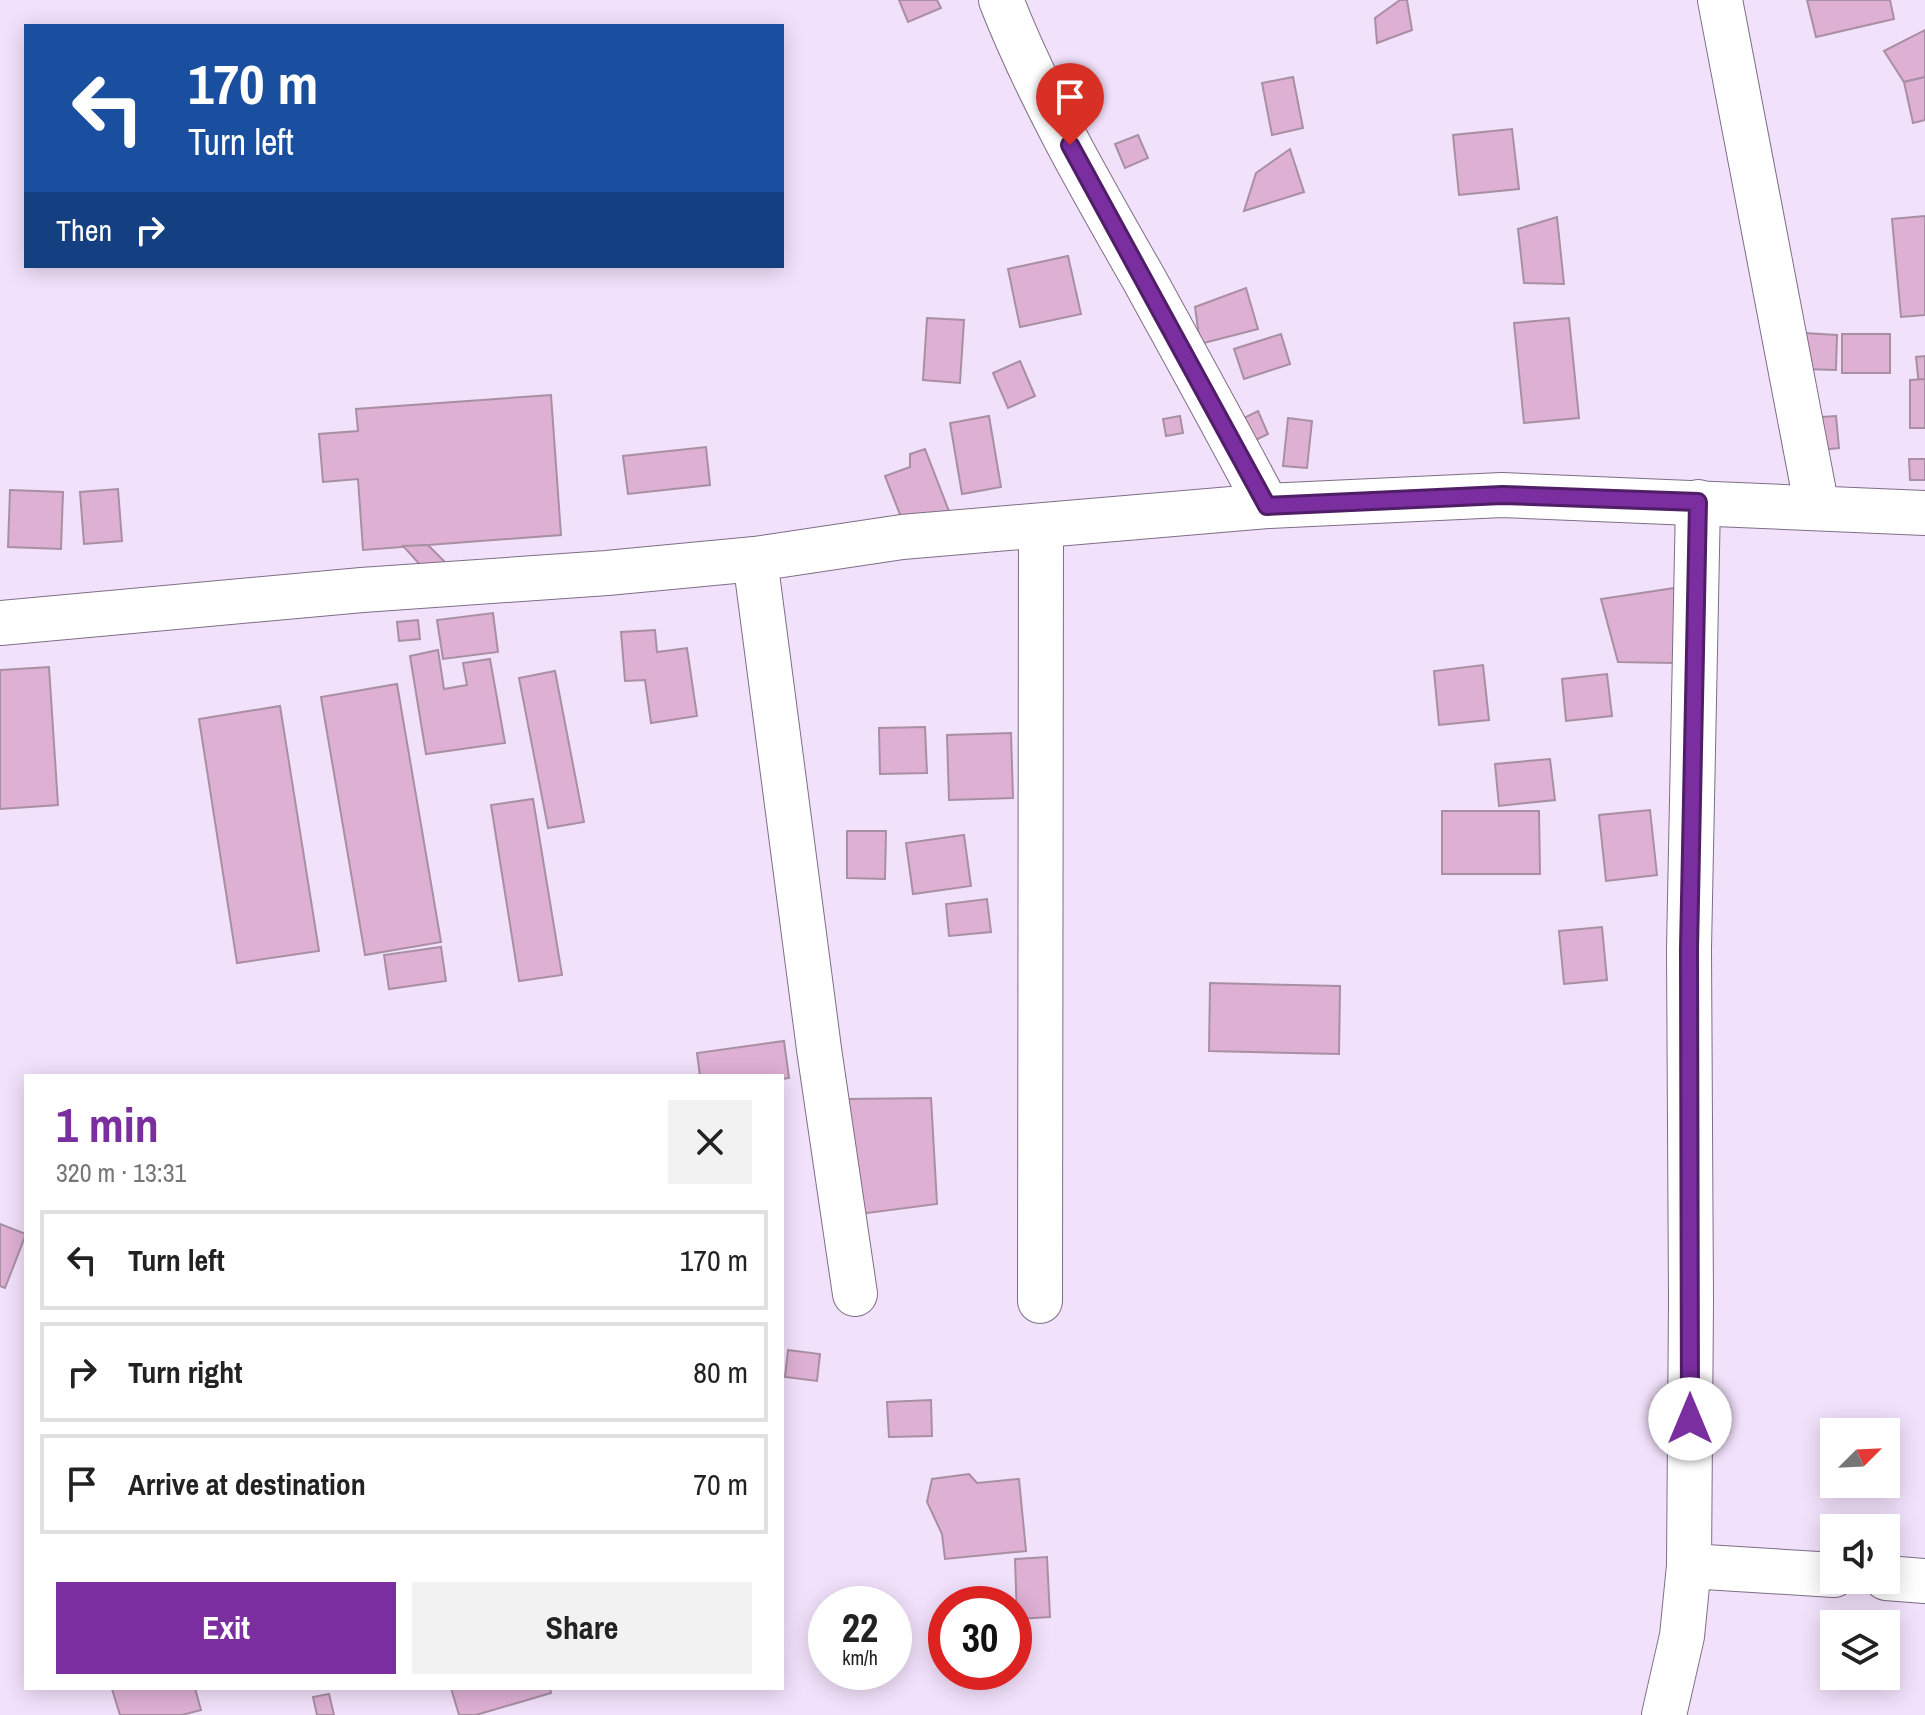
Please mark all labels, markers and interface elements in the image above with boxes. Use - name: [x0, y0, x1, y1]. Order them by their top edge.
- text: 170 m: [188, 46, 318, 121]
- icon: left: [56, 56, 160, 160]
- pin: [1036, 63, 1104, 145]
- icon: arrive: [1048, 75, 1092, 119]
- text: Turn left: [188, 118, 294, 166]
- icon: right: [128, 208, 172, 252]
- text: Then: [56, 210, 112, 250]
- text: 1 min: [56, 1092, 159, 1157]
- button: close: [668, 1100, 752, 1184]
- text: 320 m · 13:31: [56, 1155, 186, 1190]
- icon: left: [60, 1238, 104, 1282]
- text: Turn left: [128, 1240, 225, 1280]
- text: 170 m: [680, 1240, 748, 1280]
- icon: right: [60, 1350, 104, 1394]
- text: Turn right: [128, 1352, 242, 1392]
- text: 80 m: [693, 1352, 748, 1392]
- position arrow: [1648, 1377, 1732, 1461]
- north arrow: [1820, 1418, 1900, 1498]
- map controls: [1820, 1418, 1900, 1690]
- icon: arrive: [60, 1462, 104, 1506]
- text: Arrive at destination: [128, 1464, 366, 1504]
- text: 70 m: [693, 1464, 748, 1504]
- button: sound: [1820, 1514, 1900, 1594]
- button: Exit: [56, 1582, 396, 1674]
- button: Share: [412, 1582, 752, 1674]
- speed limit sign: 30: [928, 1586, 1032, 1690]
- text: 22: [842, 1601, 878, 1654]
- button: layers: [1820, 1610, 1900, 1690]
- text: km/h: [842, 1644, 878, 1671]

